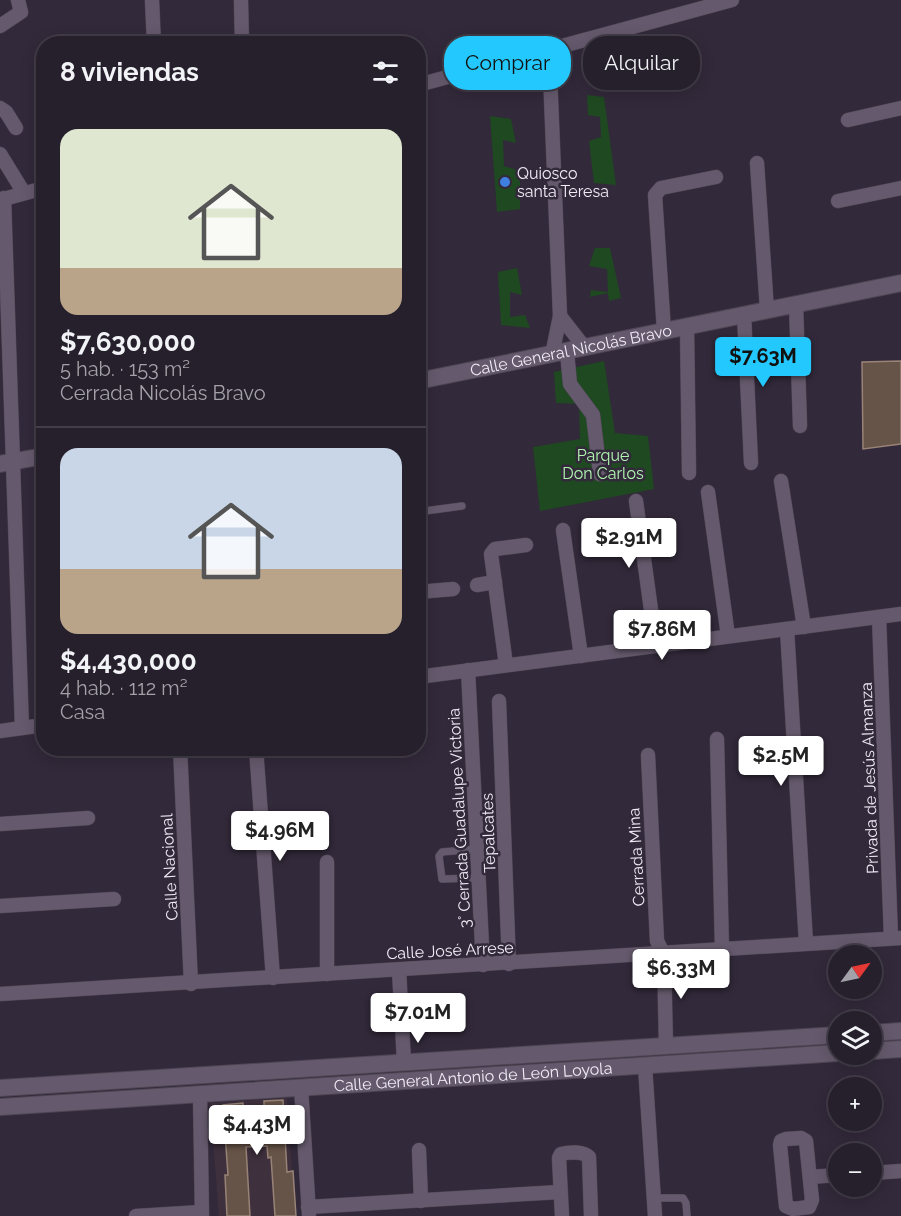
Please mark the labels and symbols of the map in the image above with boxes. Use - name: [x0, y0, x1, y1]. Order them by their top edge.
- place label: Quiosco santa Teresa: [517, 164, 609, 201]
- marker: Quiosco santa Teresa: [498, 175, 512, 189]
- street label: Calle General Nicolás Bravo: [468, 321, 674, 380]
- pin: $7.63M: [714, 337, 812, 388]
- park label: Parque Don Carlos: [562, 446, 644, 483]
- pin: $2.91M: [580, 518, 678, 569]
- pin: $7.86M: [613, 610, 711, 661]
- street label: Privada de Jesús Almanza: [857, 682, 882, 874]
- street label: 3˚ Cerrada Guadalupe Victoria: [444, 707, 475, 928]
- pin: $2.5M: [739, 736, 823, 787]
- street label: Tepalcates: [478, 792, 499, 873]
- street label: Cerrada Mina: [624, 807, 649, 907]
- pin: $4.96M: [231, 811, 329, 862]
- street label: Calle Nacional: [157, 812, 182, 921]
- street label: Calle José Arrese: [386, 938, 514, 963]
- north arrow: [828, 945, 882, 999]
- pin: $6.33M: [632, 949, 730, 1000]
- pin: $7.01M: [369, 993, 467, 1044]
- street label: Calle General Antonio de León Loyola: [333, 1059, 613, 1095]
- pin: $4.43M: [208, 1105, 306, 1156]

